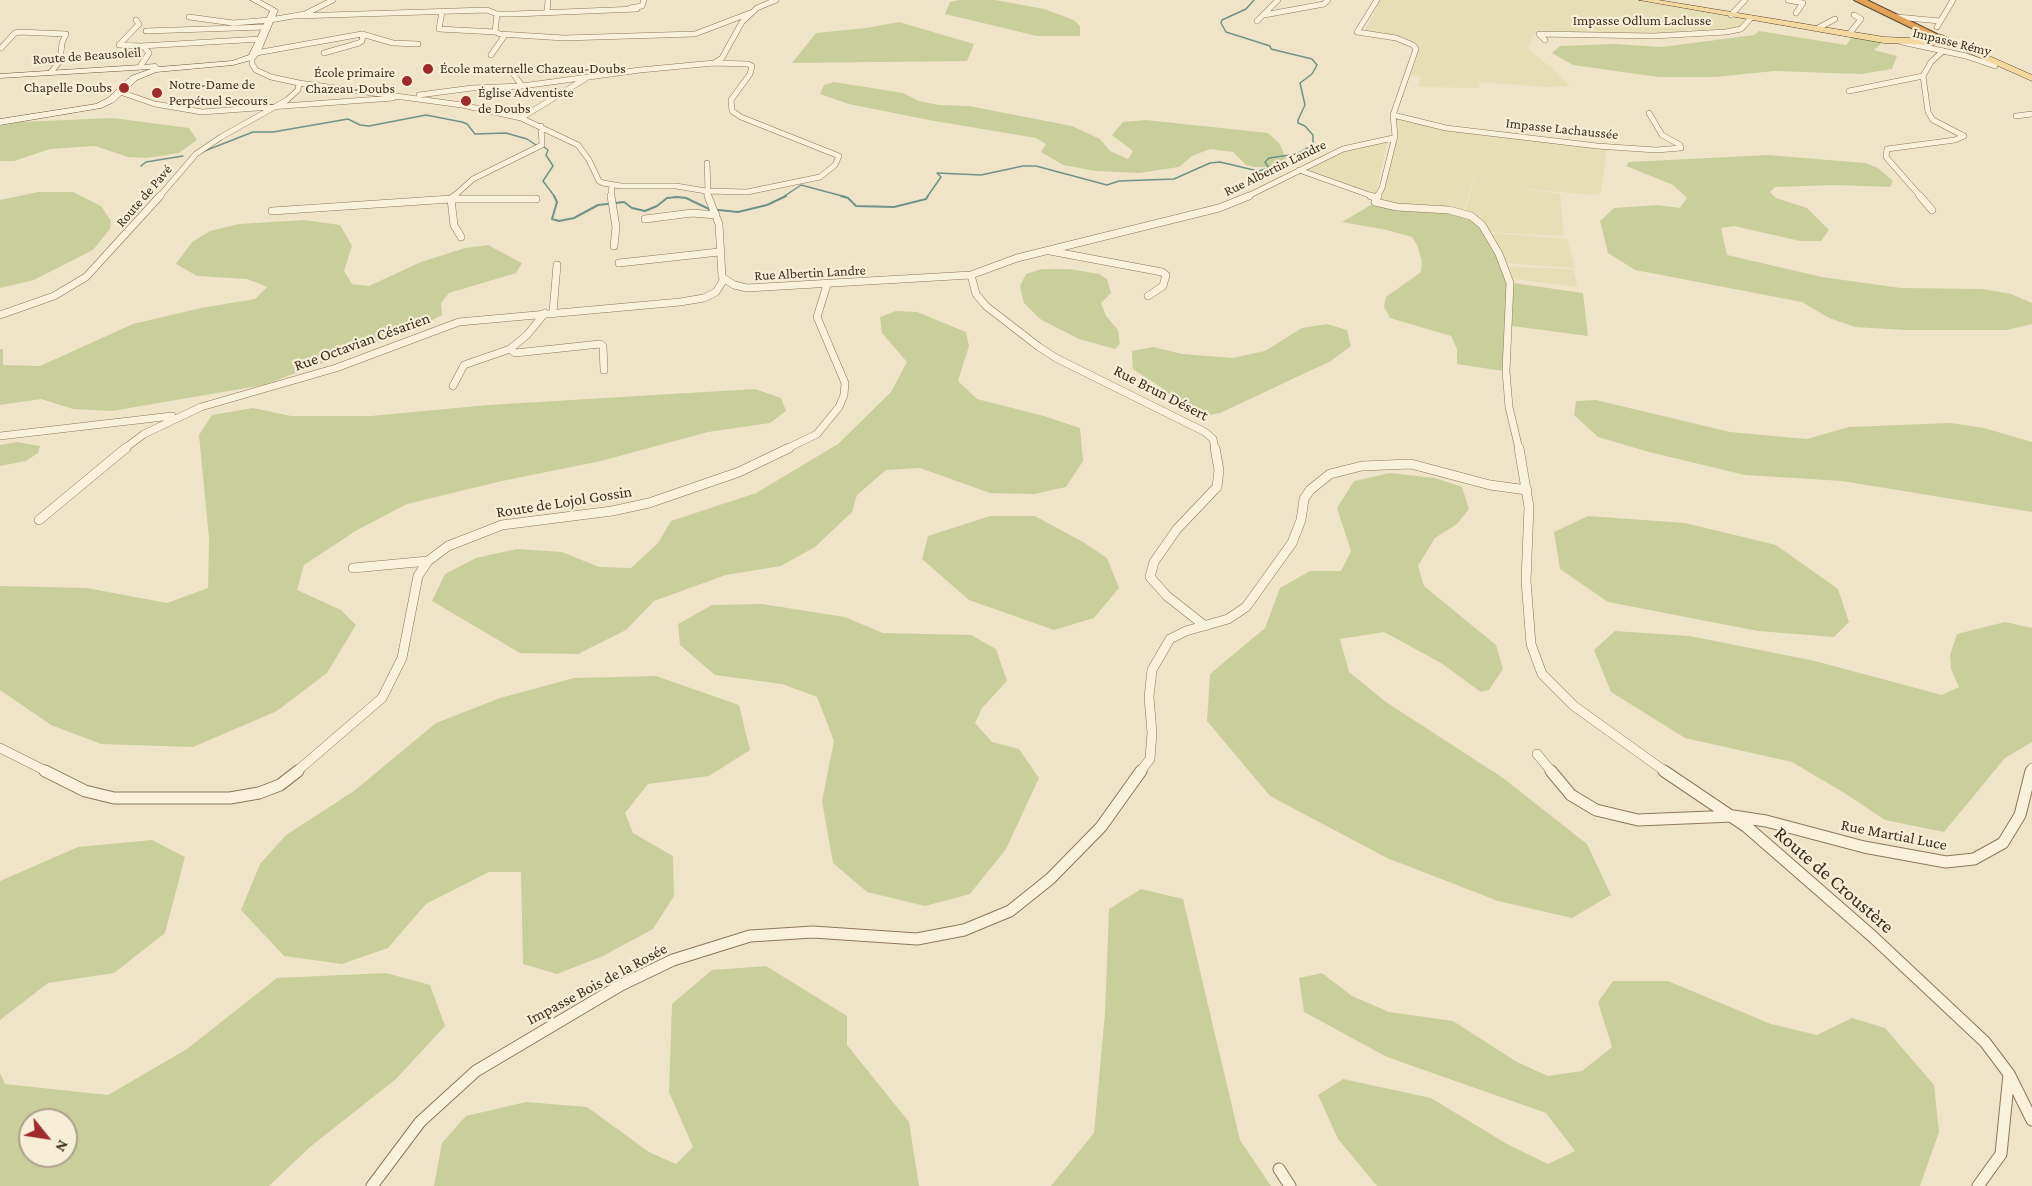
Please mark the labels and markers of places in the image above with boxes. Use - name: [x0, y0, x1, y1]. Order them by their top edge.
- place label: École maternelle Chazeau-Doubs: [440, 61, 626, 77]
- marker: École maternelle Chazeau-Doubs: [421, 62, 435, 76]
- place label: École primaire Chazeau-Doubs: [305, 65, 395, 98]
- marker: École primaire Chazeau-Doubs: [400, 74, 414, 88]
- place label: Notre-Dame de Perpétuel Secours: [169, 77, 268, 110]
- place label: Chapelle Doubs: [24, 80, 112, 96]
- marker: Chapelle Doubs: [117, 81, 131, 95]
- place label: Église Adventiste de Doubs: [478, 85, 574, 118]
- marker: Notre-Dame de Perpétuel Secours: [150, 86, 164, 100]
- marker: Église Adventiste de Doubs: [459, 94, 473, 108]

